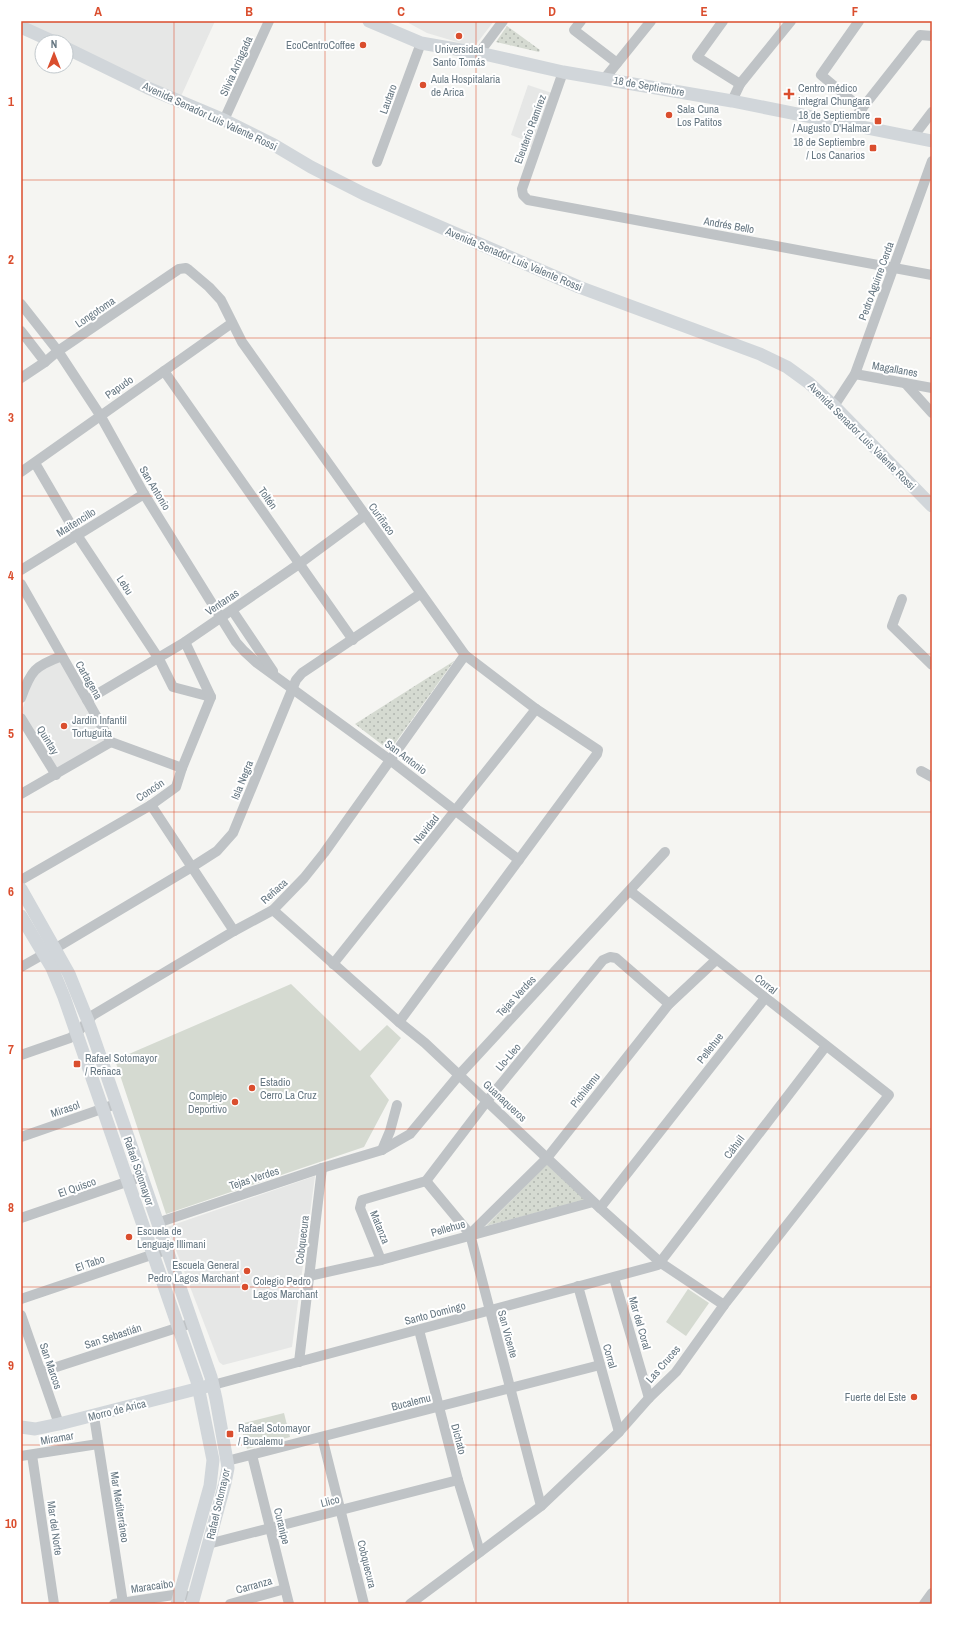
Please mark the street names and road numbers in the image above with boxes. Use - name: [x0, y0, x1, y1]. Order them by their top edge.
- street label: Silvia Arriagada: [217, 34, 255, 98]
- street label: 18 de Septiembre: [612, 73, 686, 99]
- street label: Avenida Senador Luis Valente Rossi: [139, 78, 280, 153]
- street label: Lautaro: [376, 82, 400, 116]
- street label: Eleuterio Ramírez: [511, 92, 549, 166]
- street label: Andrés Bello: [702, 213, 755, 236]
- street label: Avenida Senador Luis Valente Rossi: [443, 223, 584, 294]
- street label: Pedro Aguirre Cerda: [855, 240, 897, 322]
- street label: Longotoma: [72, 294, 118, 330]
- street label: Magallanes: [871, 358, 919, 380]
- street label: Papudo: [102, 372, 136, 402]
- street label: Avenida Senador Luis Valente Rossi: [804, 378, 919, 493]
- street label: San Antonio: [136, 463, 174, 513]
- street label: Toltén: [255, 484, 281, 512]
- street label: Curiñaco: [366, 500, 398, 538]
- street label: Maitencillo: [54, 505, 98, 539]
- street label: Lebu: [114, 573, 136, 597]
- street label: Ventanas: [202, 585, 242, 618]
- street label: Cartagena: [72, 658, 106, 702]
- street label: Quintay: [34, 723, 63, 758]
- street label: San Antonio: [382, 737, 430, 777]
- street label: Isla Negra: [228, 758, 256, 802]
- street label: Concón: [133, 776, 167, 804]
- street label: Navidad: [410, 812, 442, 846]
- street label: Reñaca: [258, 875, 290, 907]
- street label: Corral: [752, 971, 780, 997]
- street label: Tejas Verdes: [493, 972, 539, 1020]
- street label: Pellehue: [694, 1030, 726, 1066]
- street label: Llo-Lleo: [492, 1040, 524, 1074]
- street label: Pichilemu: [567, 1070, 603, 1110]
- street label: Guanaqueros: [480, 1077, 530, 1125]
- street label: Mirasol: [49, 1098, 81, 1120]
- street label: Cáhuil: [721, 1132, 747, 1162]
- street label: Rafael Sotomayor: [121, 1135, 157, 1207]
- street label: Tejas Verdes: [227, 1163, 281, 1193]
- street label: El Quisco: [56, 1174, 98, 1200]
- street label: Matanza: [367, 1208, 393, 1246]
- street label: Cobquecura: [292, 1215, 312, 1265]
- street label: Pellehue: [429, 1216, 467, 1240]
- street label: El Tabo: [73, 1251, 107, 1275]
- street label: Mar del Coral: [626, 1295, 654, 1351]
- street label: Santo Domingo: [403, 1298, 467, 1328]
- street label: San Vicente: [495, 1309, 521, 1359]
- street label: San Sebastián: [83, 1320, 143, 1352]
- street label: San Marcos: [37, 1341, 66, 1391]
- street label: Corral: [600, 1342, 620, 1370]
- street label: Las Cruces: [643, 1342, 684, 1386]
- street label: Bucalemu: [390, 1390, 432, 1414]
- street label: Morro de Arica: [87, 1396, 147, 1424]
- street label: Dichato: [448, 1422, 470, 1456]
- street label: Miramar: [39, 1428, 75, 1448]
- street label: Rafael Sotomayor: [203, 1467, 233, 1541]
- street label: Mar Mediterráneo: [107, 1471, 133, 1543]
- street label: Llico: [319, 1492, 341, 1510]
- street label: Mar del Norte: [44, 1500, 66, 1556]
- street label: Curanipe: [271, 1506, 293, 1546]
- street label: Cobquecura: [354, 1538, 380, 1590]
- street label: Carranza: [234, 1573, 274, 1597]
- street label: Maracaibo: [130, 1576, 174, 1596]

